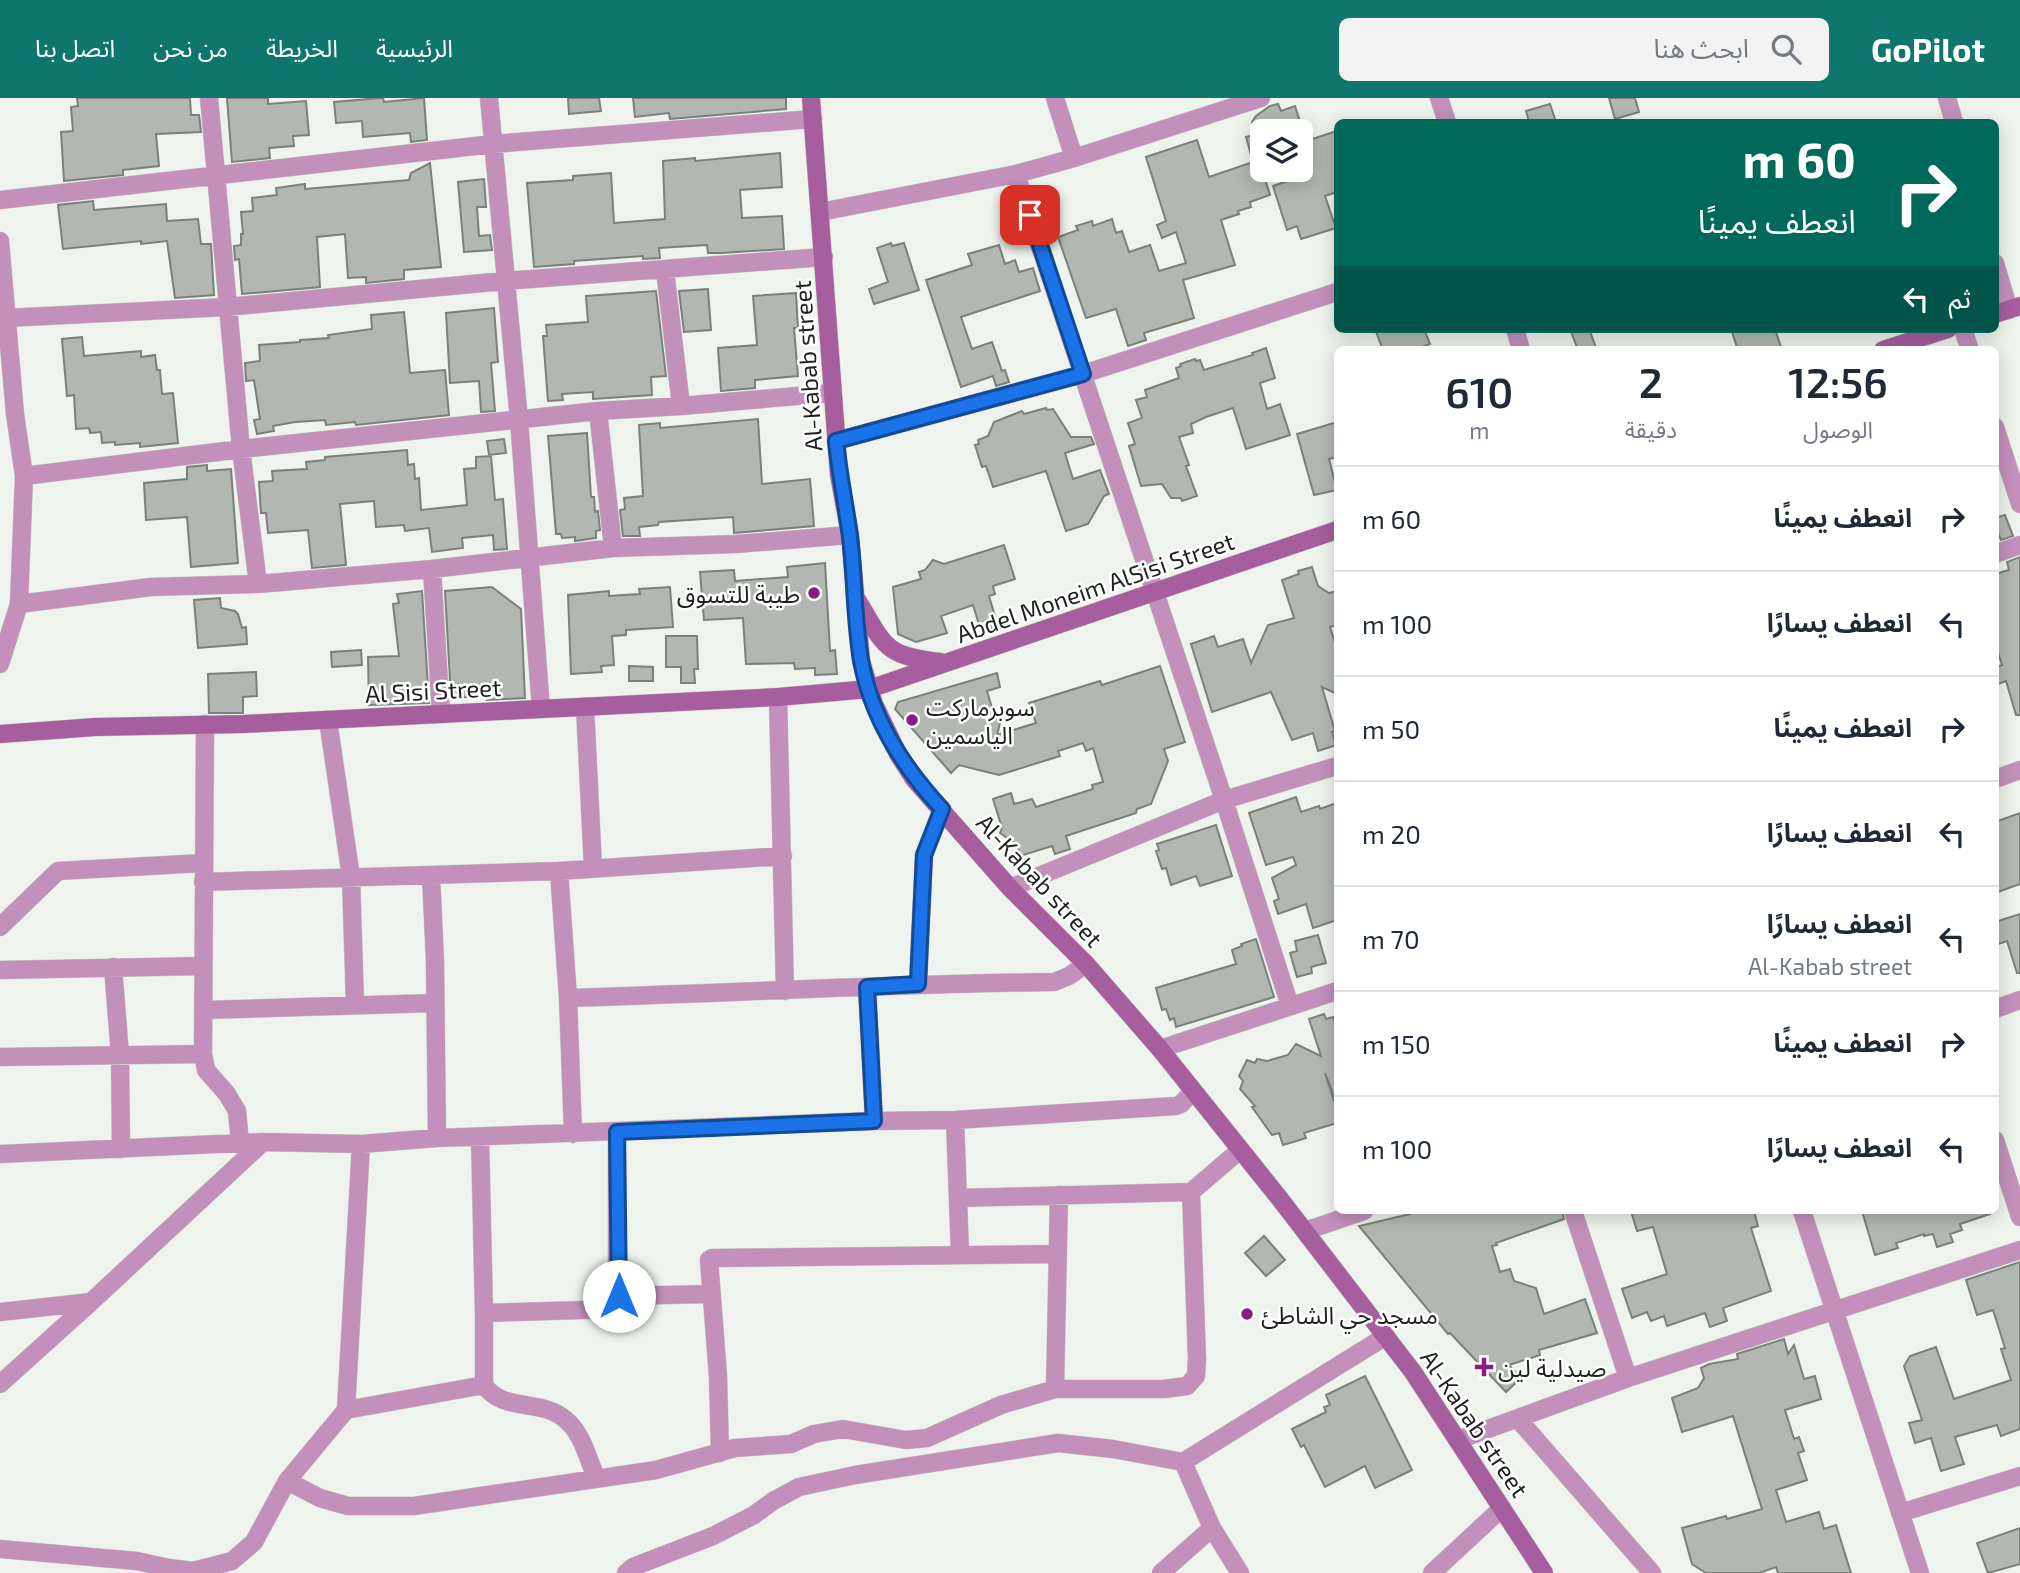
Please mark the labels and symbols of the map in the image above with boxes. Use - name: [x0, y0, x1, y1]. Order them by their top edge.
- pin: [1000, 185, 1060, 245]
- street label: Al-Kabab street: [787, 280, 827, 452]
- street label: Abdel Moneim AlSisi Street: [952, 526, 1238, 648]
- place label: طيبة للتسوق: [677, 579, 800, 609]
- marker: طيبة للتسوق: [806, 585, 822, 601]
- street label: Al Sisi Street: [364, 672, 502, 708]
- place label: سوبرماركت الياسمين: [926, 692, 1035, 749]
- marker: سوبرماركت الياسمين: [904, 712, 920, 728]
- street label: Al-Kabab street: [971, 808, 1109, 952]
- position arrow: [582, 1259, 656, 1333]
- place label: مسجد حي الشاطئ: [1261, 1300, 1438, 1334]
- marker: مسجد حي الشاطئ: [1239, 1306, 1255, 1322]
- street label: Al-Kabab street: [1415, 1344, 1535, 1502]
- place label: صيدلية لين: [1498, 1353, 1606, 1382]
- marker: صيدلية لين: [1476, 1359, 1492, 1375]

